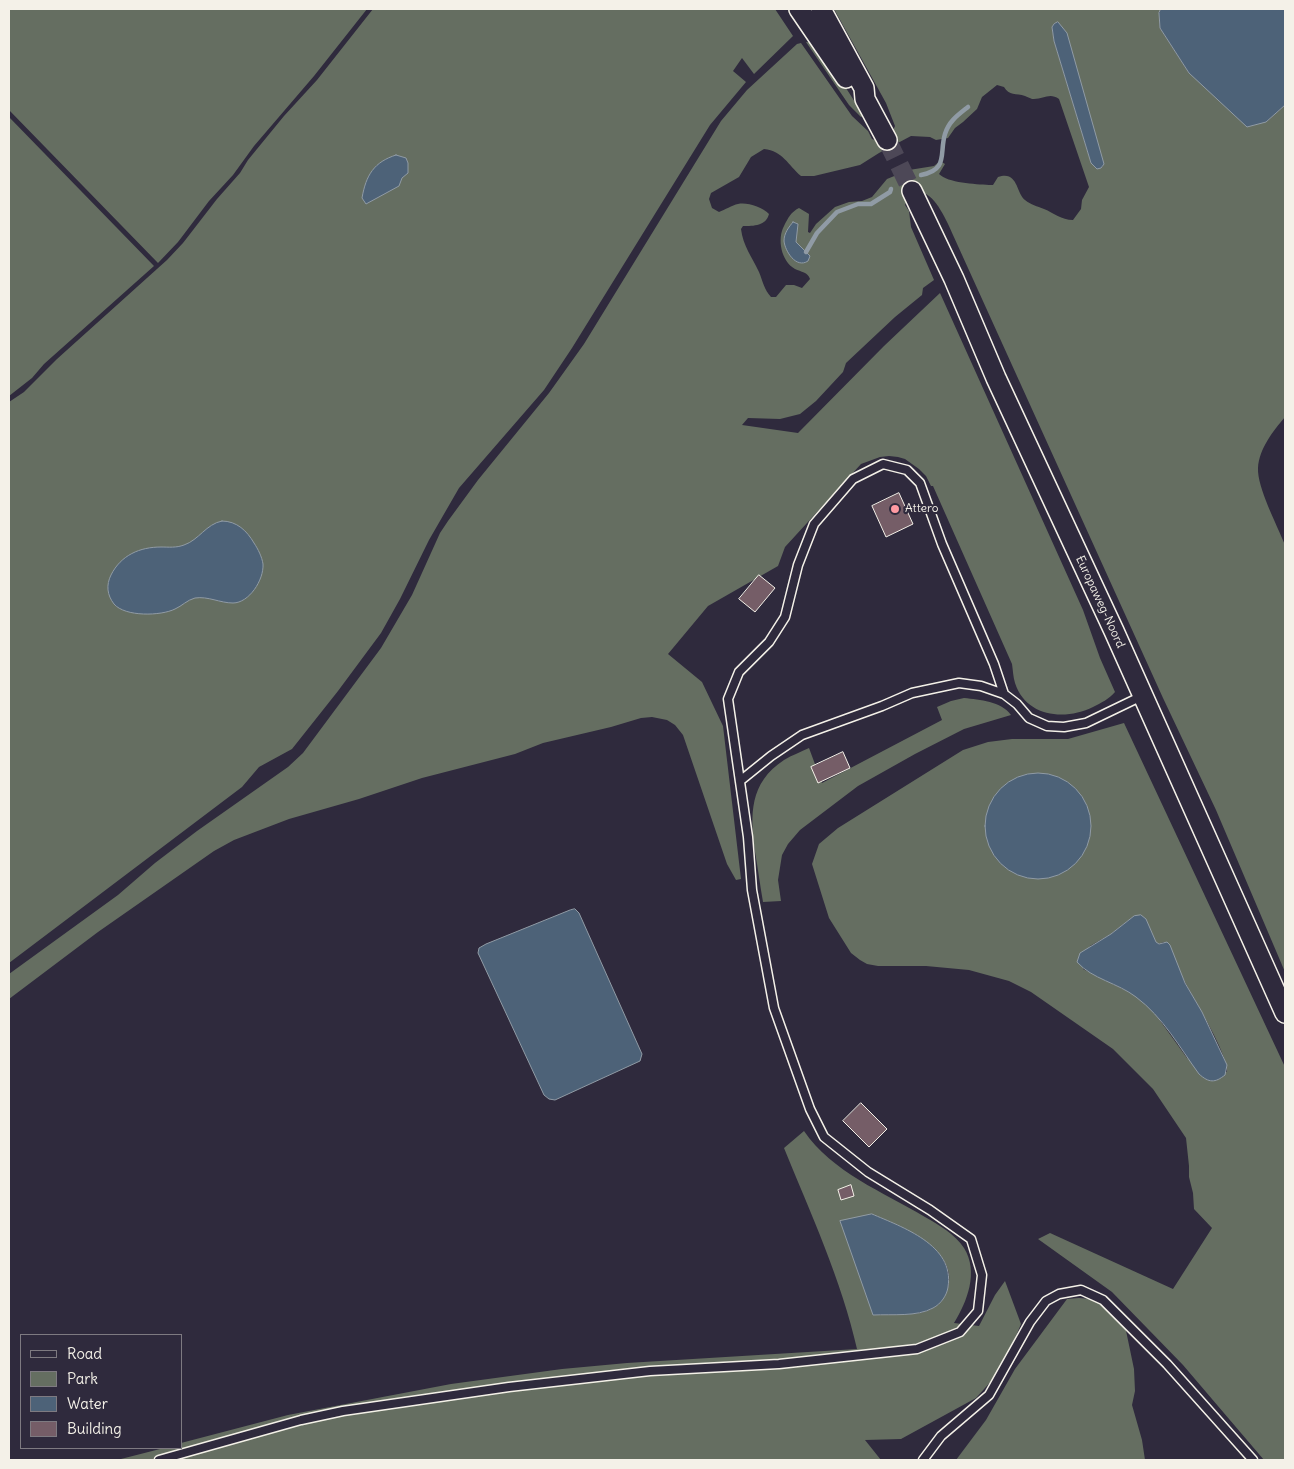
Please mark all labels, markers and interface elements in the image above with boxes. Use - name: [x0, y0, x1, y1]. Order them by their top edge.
- place label: Attero: [905, 502, 939, 516]
- marker: Attero: [889, 503, 901, 515]
- street label: Europaweg-Noord: [1072, 554, 1128, 650]
- legend: [20, 1334, 182, 1449]
- text: Road: [67, 1344, 102, 1363]
- text: Park: [67, 1369, 98, 1388]
- text: Water: [67, 1394, 108, 1413]
- text: Building: [67, 1419, 122, 1438]

